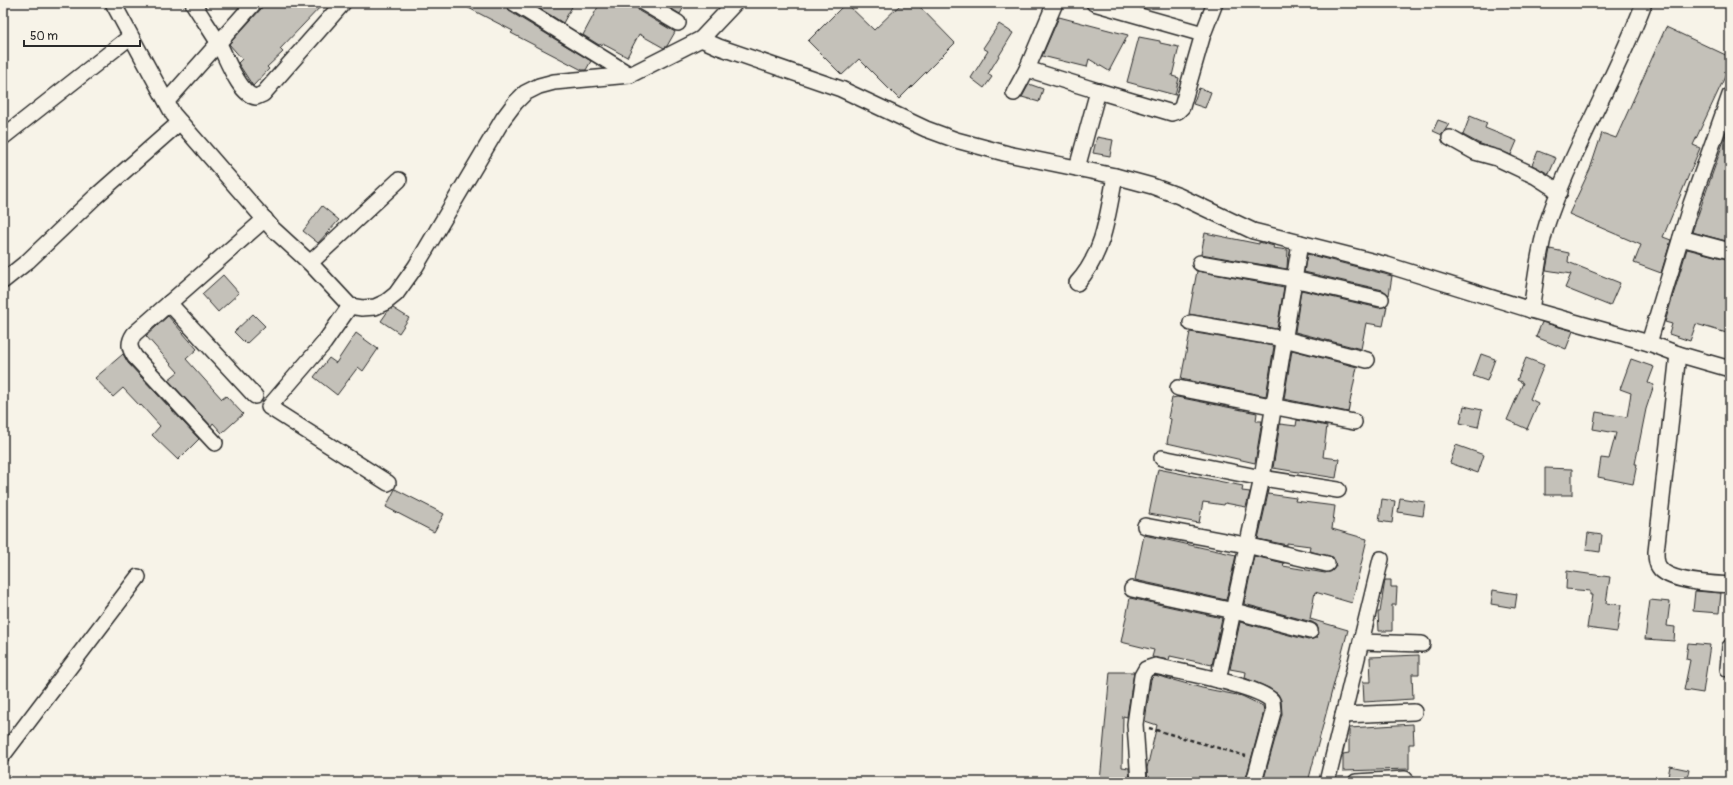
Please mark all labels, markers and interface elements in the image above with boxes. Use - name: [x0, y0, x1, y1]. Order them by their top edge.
- scale bar: [24, 22, 140, 48]
- text: 50 m: [30, 29, 58, 44]

